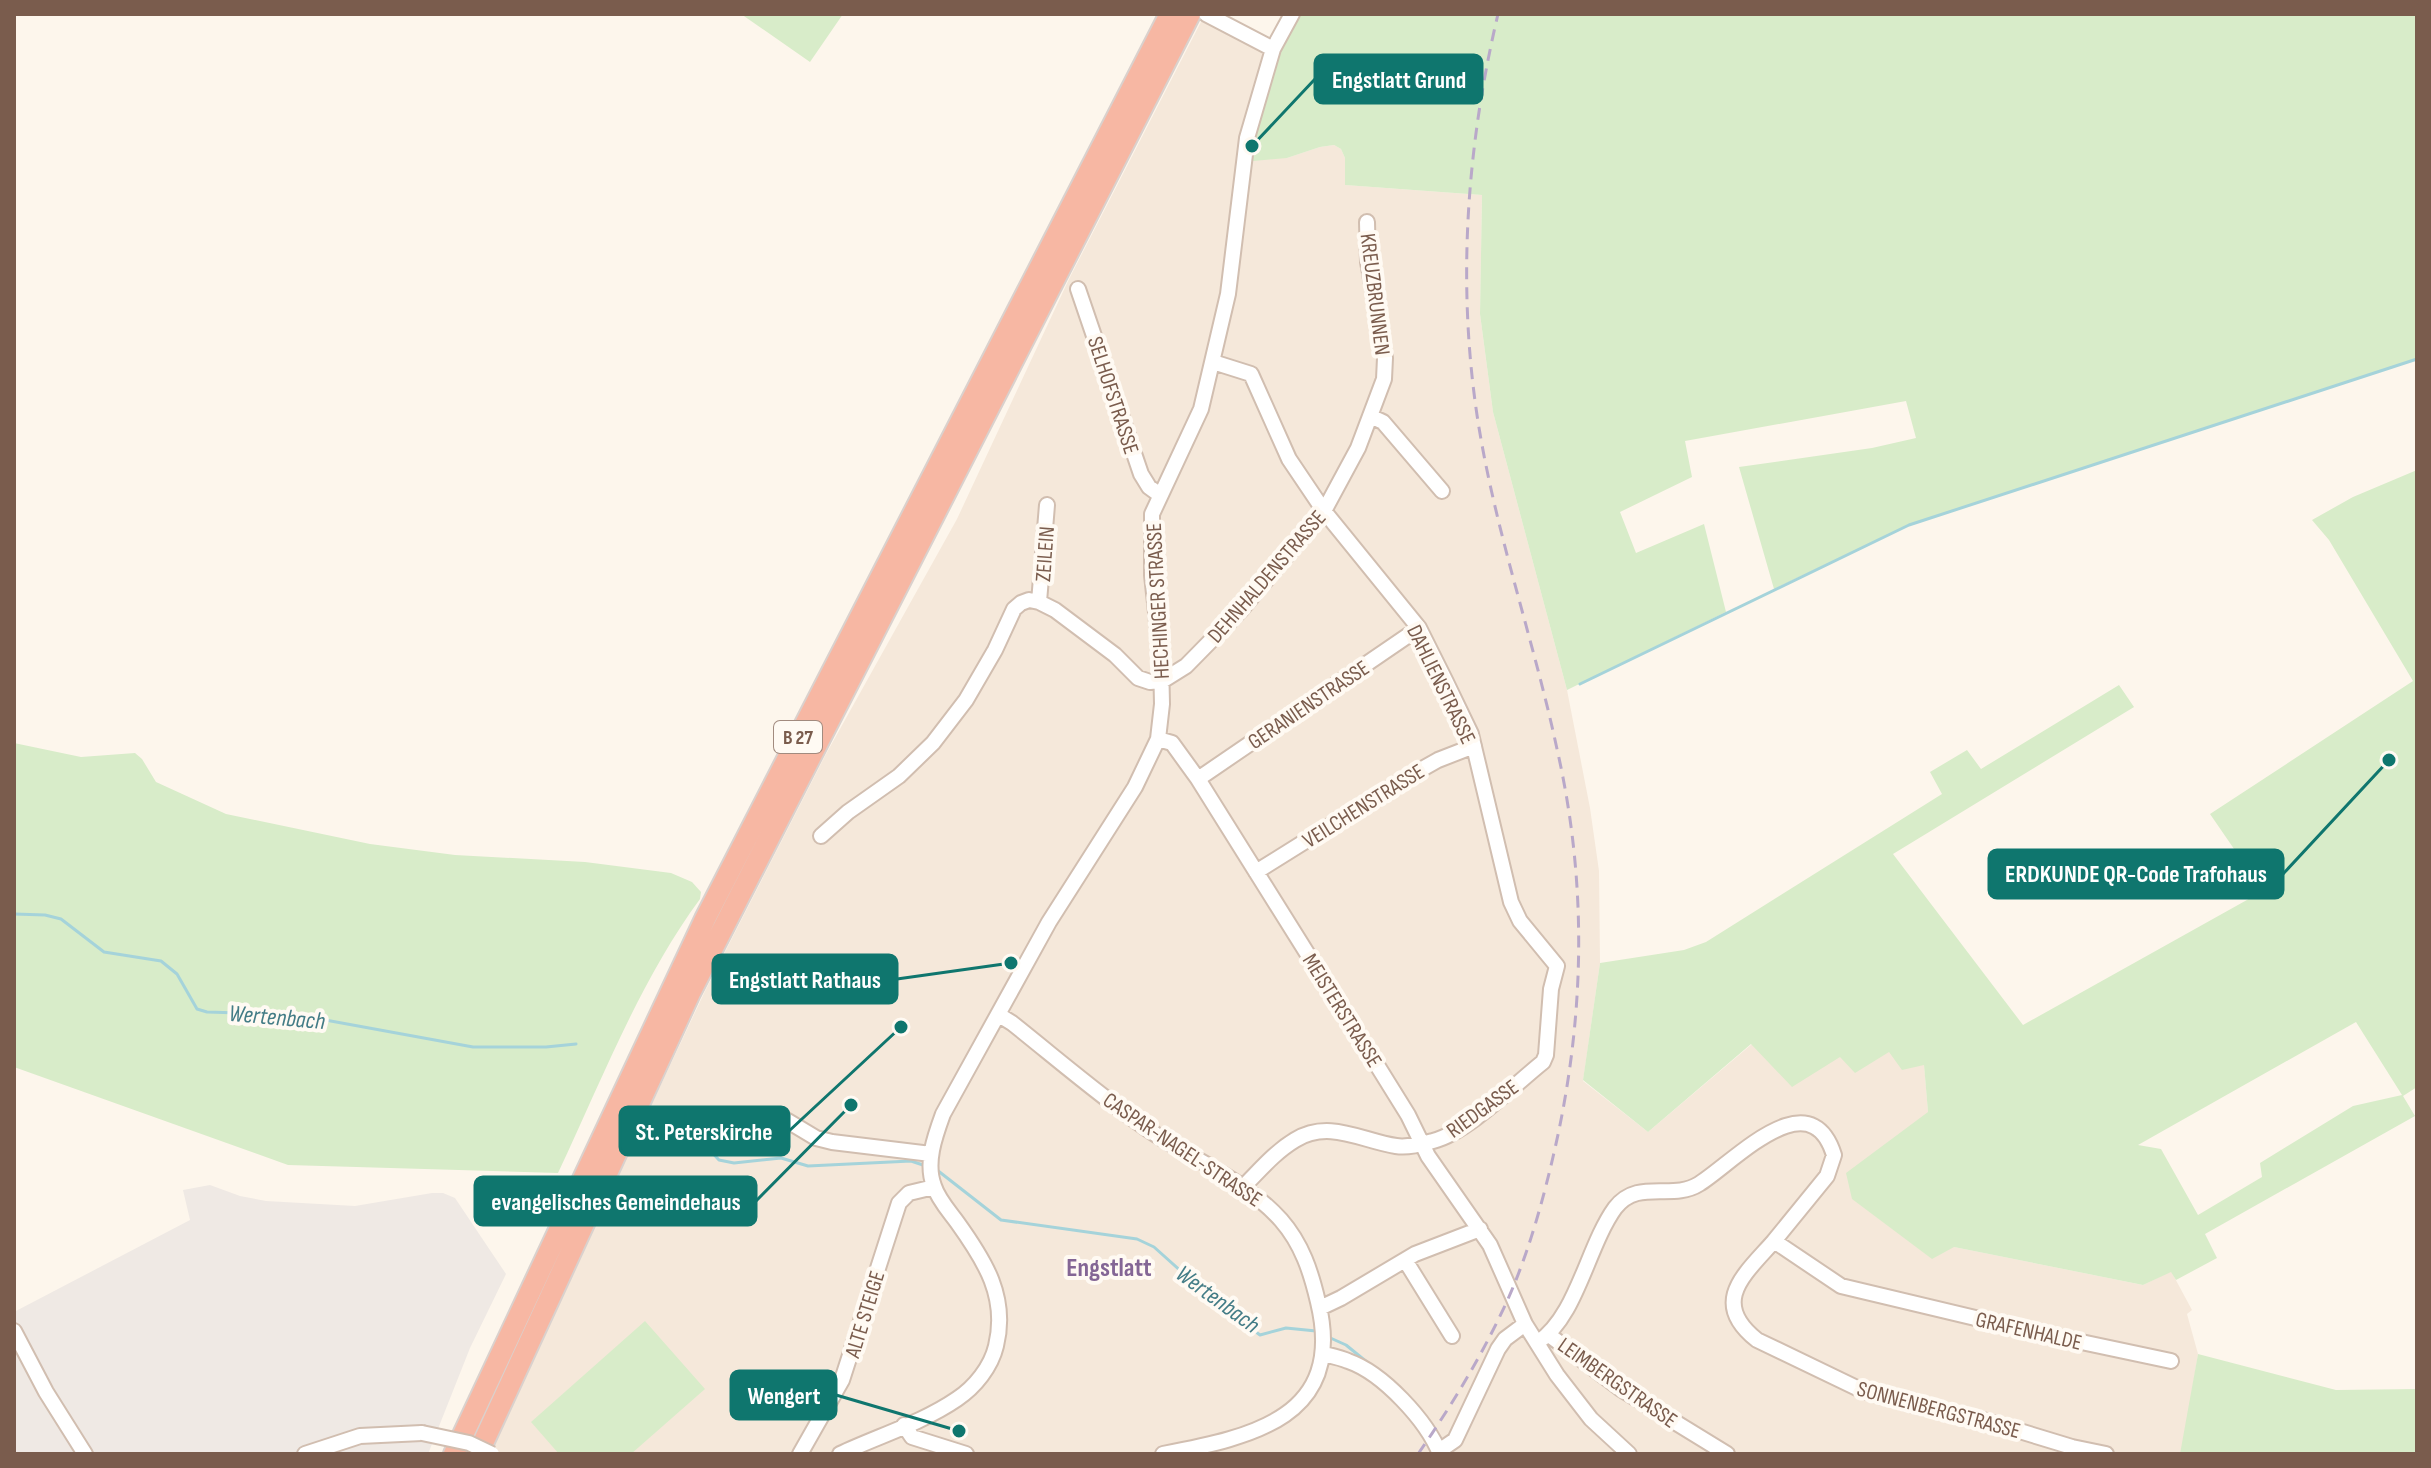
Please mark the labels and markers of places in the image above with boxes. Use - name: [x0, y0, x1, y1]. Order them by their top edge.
- callout: Engstlatt Grund: [1315, 55, 1482, 103]
- callout: ERDKUNDE QR-Code Trafohaus: [1989, 850, 2283, 898]
- callout: Engstlatt Rathaus: [713, 955, 897, 1003]
- callout: St. Peterskirche: [620, 1107, 789, 1155]
- callout: evangelisches Gemeindehaus: [475, 1177, 756, 1225]
- callout: Wengert: [731, 1371, 836, 1419]

